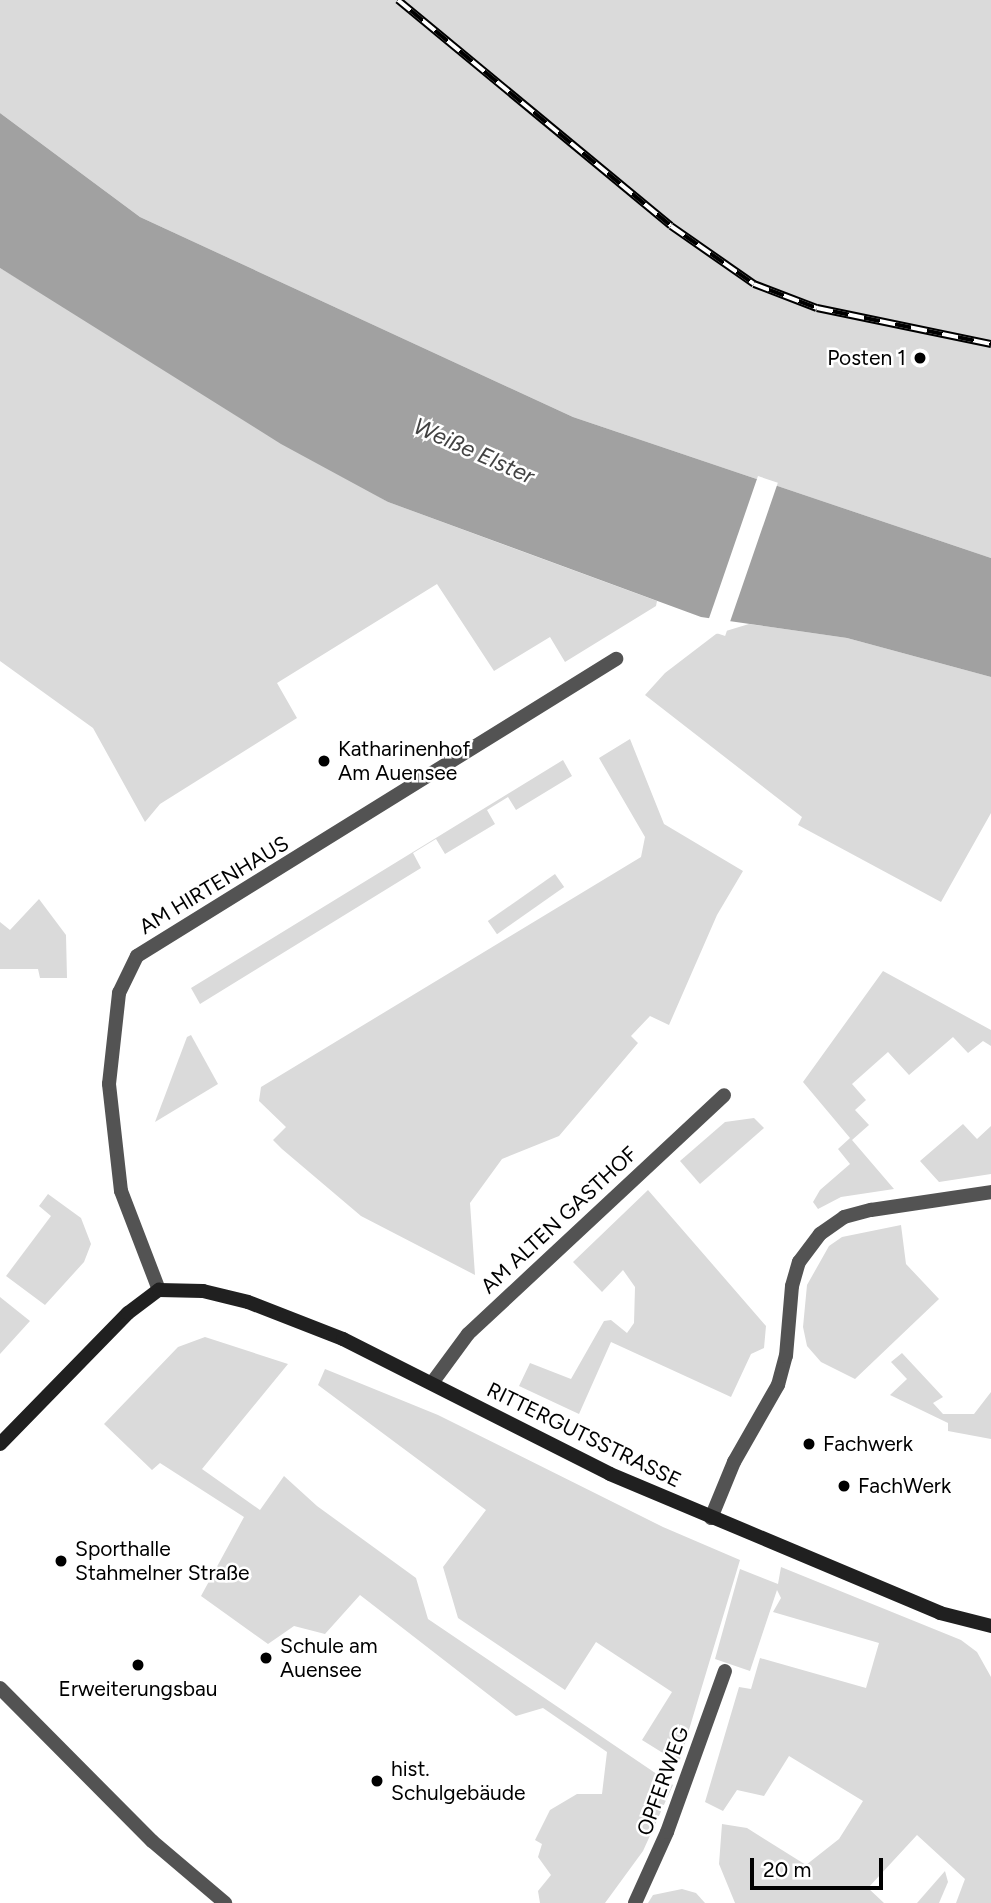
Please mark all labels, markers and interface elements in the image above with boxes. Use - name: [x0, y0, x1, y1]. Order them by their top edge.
- place label: Posten 1: [827, 345, 906, 371]
- marker: Posten 1: [912, 350, 928, 366]
- water label: Weiße Elster: [409, 412, 539, 490]
- place label: Katharinenhof Am Auensee: [338, 736, 470, 786]
- marker: Katharinenhof Am Auensee: [316, 753, 332, 769]
- street label: AM HIRTENHAUS: [135, 830, 293, 940]
- street label: AM ALTEN GASTHOF: [476, 1141, 642, 1299]
- street label: RITTERGUTSSTRASSE: [483, 1377, 685, 1493]
- place label: Fachwerk: [823, 1431, 913, 1457]
- marker: Fachwerk: [801, 1436, 817, 1452]
- place label: FachWerk: [858, 1473, 951, 1499]
- marker: FachWerk: [836, 1478, 852, 1494]
- place label: Sporthalle Stahmelner Straße: [75, 1536, 250, 1586]
- marker: Sporthalle Stahmelner Straße: [53, 1553, 69, 1569]
- place label: Schule am Auensee: [280, 1633, 378, 1683]
- marker: Schule am Auensee: [258, 1650, 274, 1666]
- marker: Erweiterungsbau: [130, 1657, 146, 1673]
- place label: Erweiterungsbau: [59, 1676, 217, 1702]
- street label: OPFERWEG: [632, 1723, 694, 1839]
- place label: hist. Schulgebäude: [391, 1756, 526, 1806]
- marker: hist. Schulgebäude: [369, 1773, 385, 1789]
- scale bar: [753, 1843, 886, 1887]
- text: 20 m: [763, 1857, 811, 1882]

